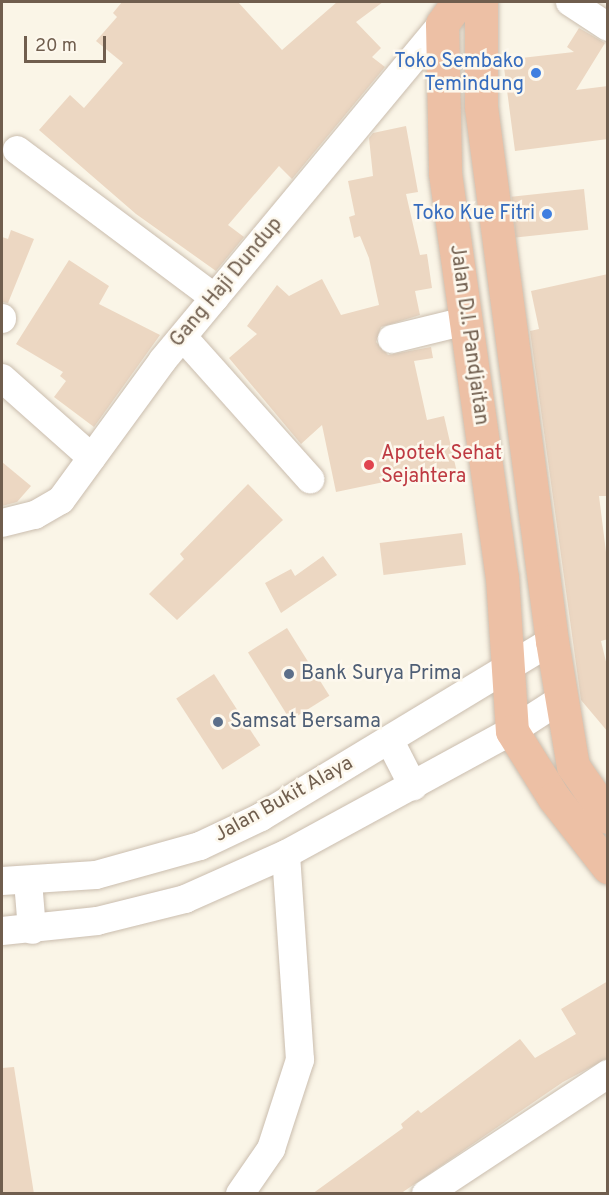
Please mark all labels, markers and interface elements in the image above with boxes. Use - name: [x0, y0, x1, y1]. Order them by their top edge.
- scale bar: [27, 24, 110, 62]
- text: 20 m: [35, 35, 77, 58]
- place label: Toko Sembako Temindung: [394, 50, 524, 97]
- marker: Toko Sembako Temindung: [529, 66, 543, 80]
- place label: Toko Kue Fitri: [413, 202, 535, 226]
- marker: Toko Kue Fitri: [540, 207, 554, 221]
- street label: Gang Haji Dundup: [166, 213, 288, 353]
- street label: Jalan D.I. Pandjaitan: [443, 243, 493, 427]
- place label: Apotek Sehat Sejahtera: [381, 442, 502, 489]
- marker: Apotek Sehat Sejahtera: [362, 458, 376, 472]
- place label: Bank Surya Prima: [301, 662, 461, 686]
- marker: Bank Surya Prima: [282, 667, 296, 681]
- place label: Samsat Bersama: [230, 710, 381, 734]
- marker: Samsat Bersama: [211, 715, 225, 729]
- street label: Jalan Bukit Alaya: [210, 752, 358, 848]

